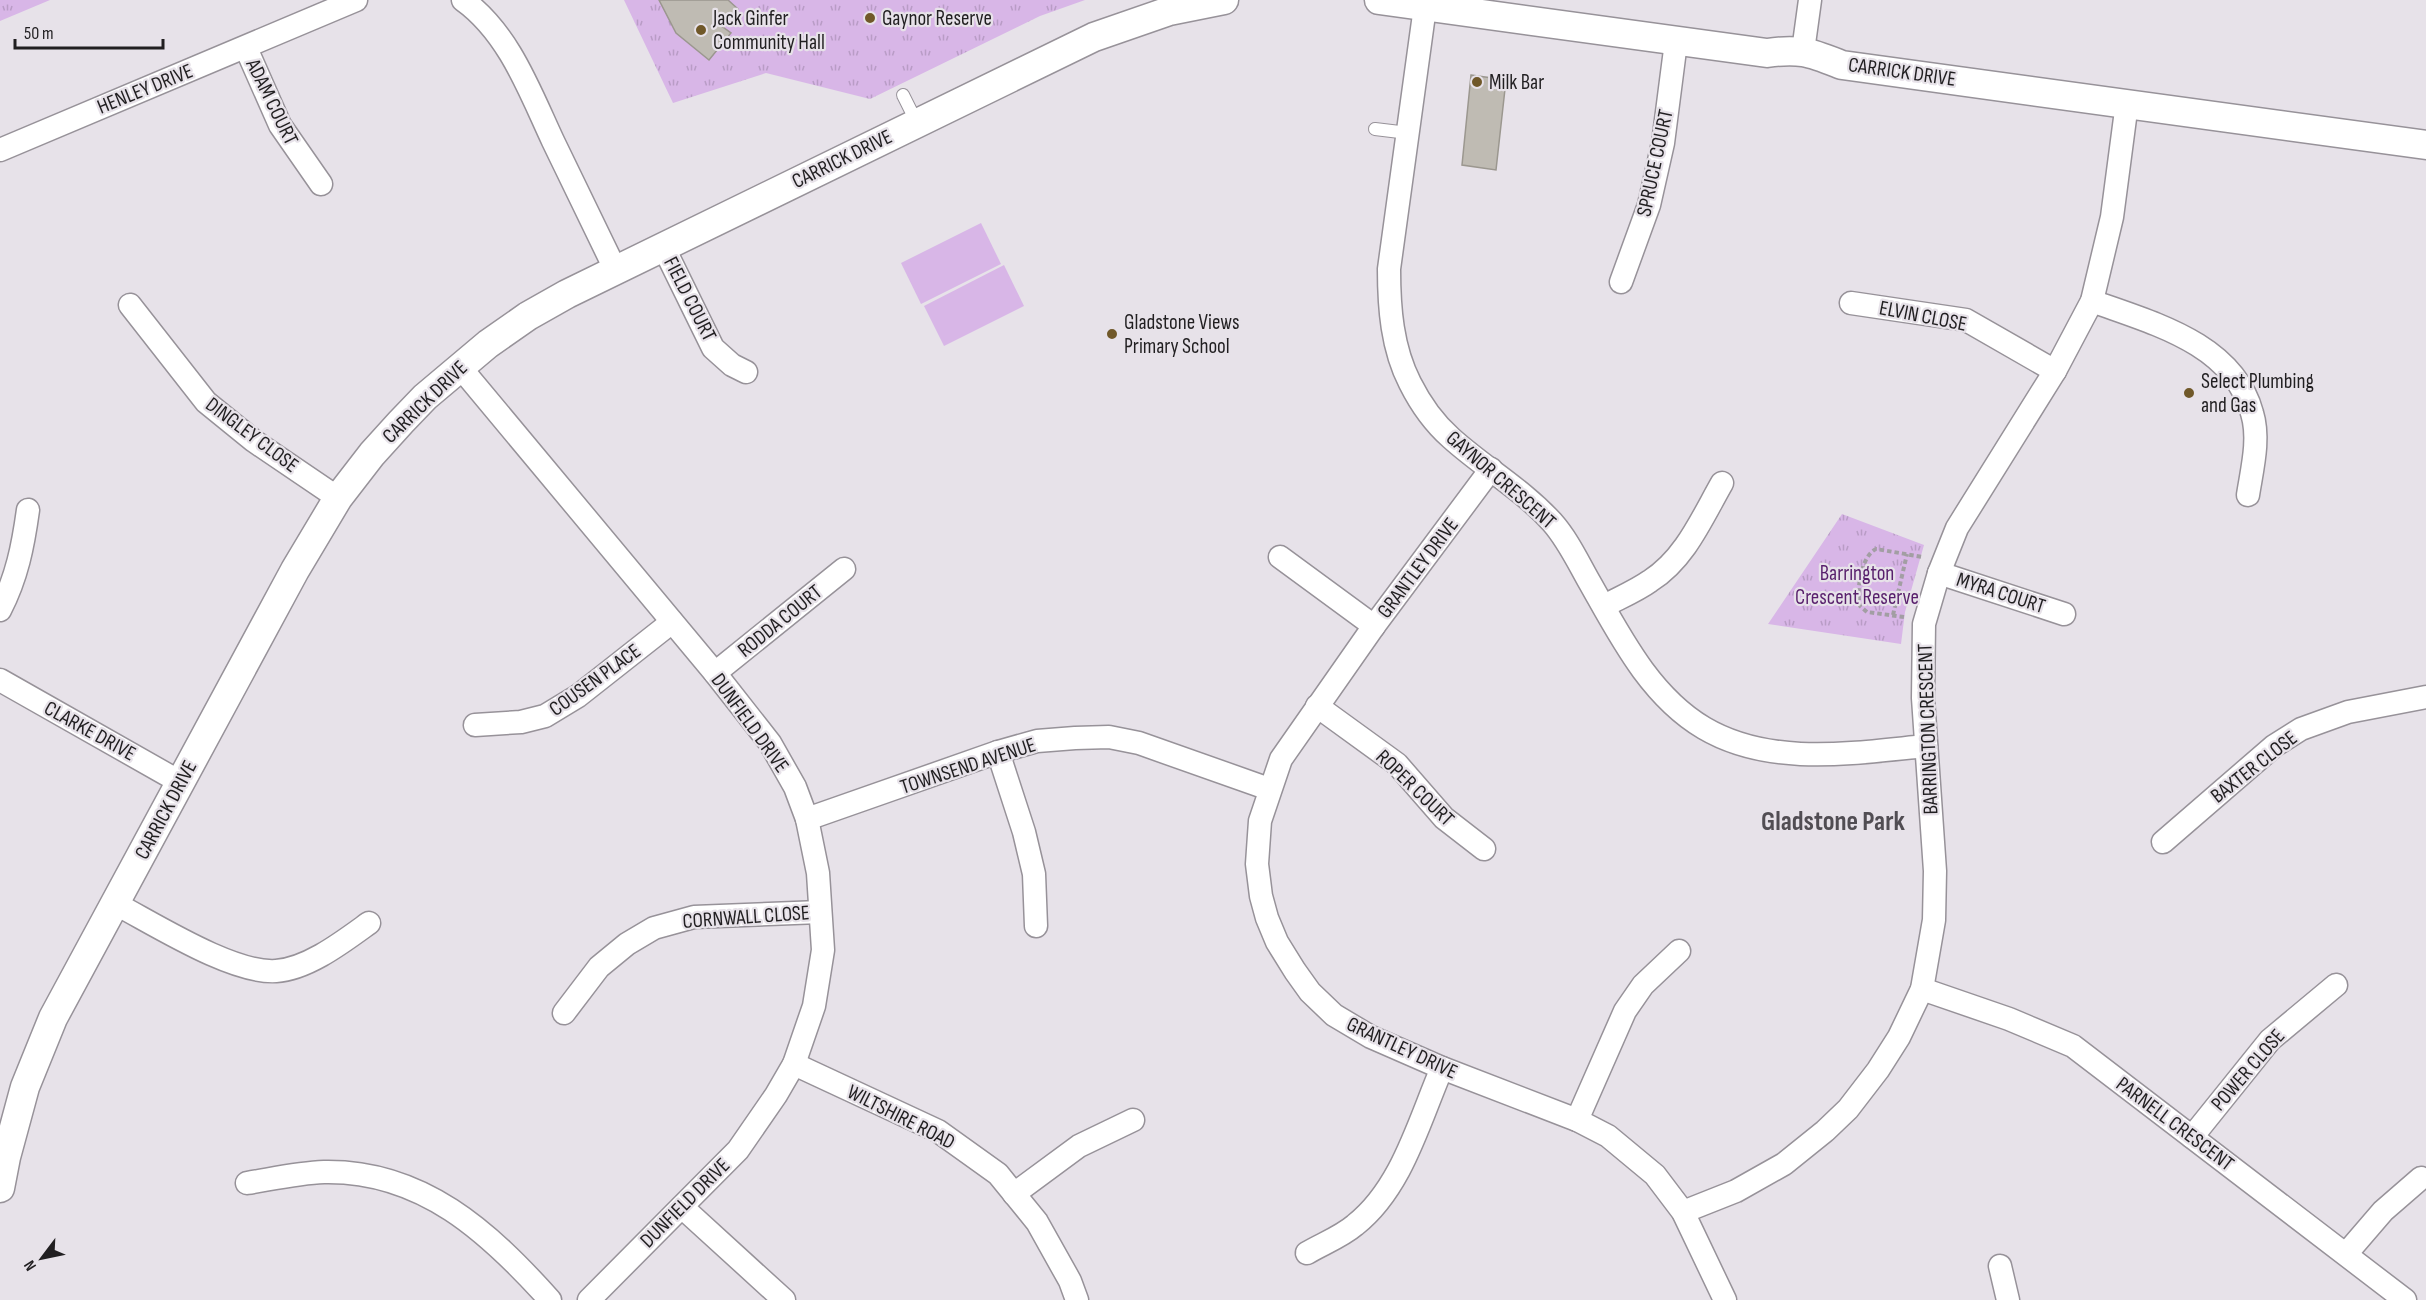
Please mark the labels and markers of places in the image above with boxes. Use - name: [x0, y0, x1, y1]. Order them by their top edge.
- place label: Jack Ginfer Community Hall: [712, 6, 825, 55]
- place label: Gaynor Reserve: [882, 6, 992, 31]
- marker: Gaynor Reserve: [863, 11, 877, 25]
- marker: Jack Ginfer Community Hall: [694, 23, 708, 37]
- place label: Milk Bar: [1489, 70, 1544, 95]
- marker: Milk Bar: [1470, 75, 1484, 89]
- place label: Gladstone Views Primary School: [1124, 310, 1240, 359]
- marker: Gladstone Views Primary School: [1105, 327, 1119, 341]
- place label: Select Plumbing and Gas: [2201, 369, 2314, 418]
- marker: Select Plumbing and Gas: [2182, 386, 2196, 400]

